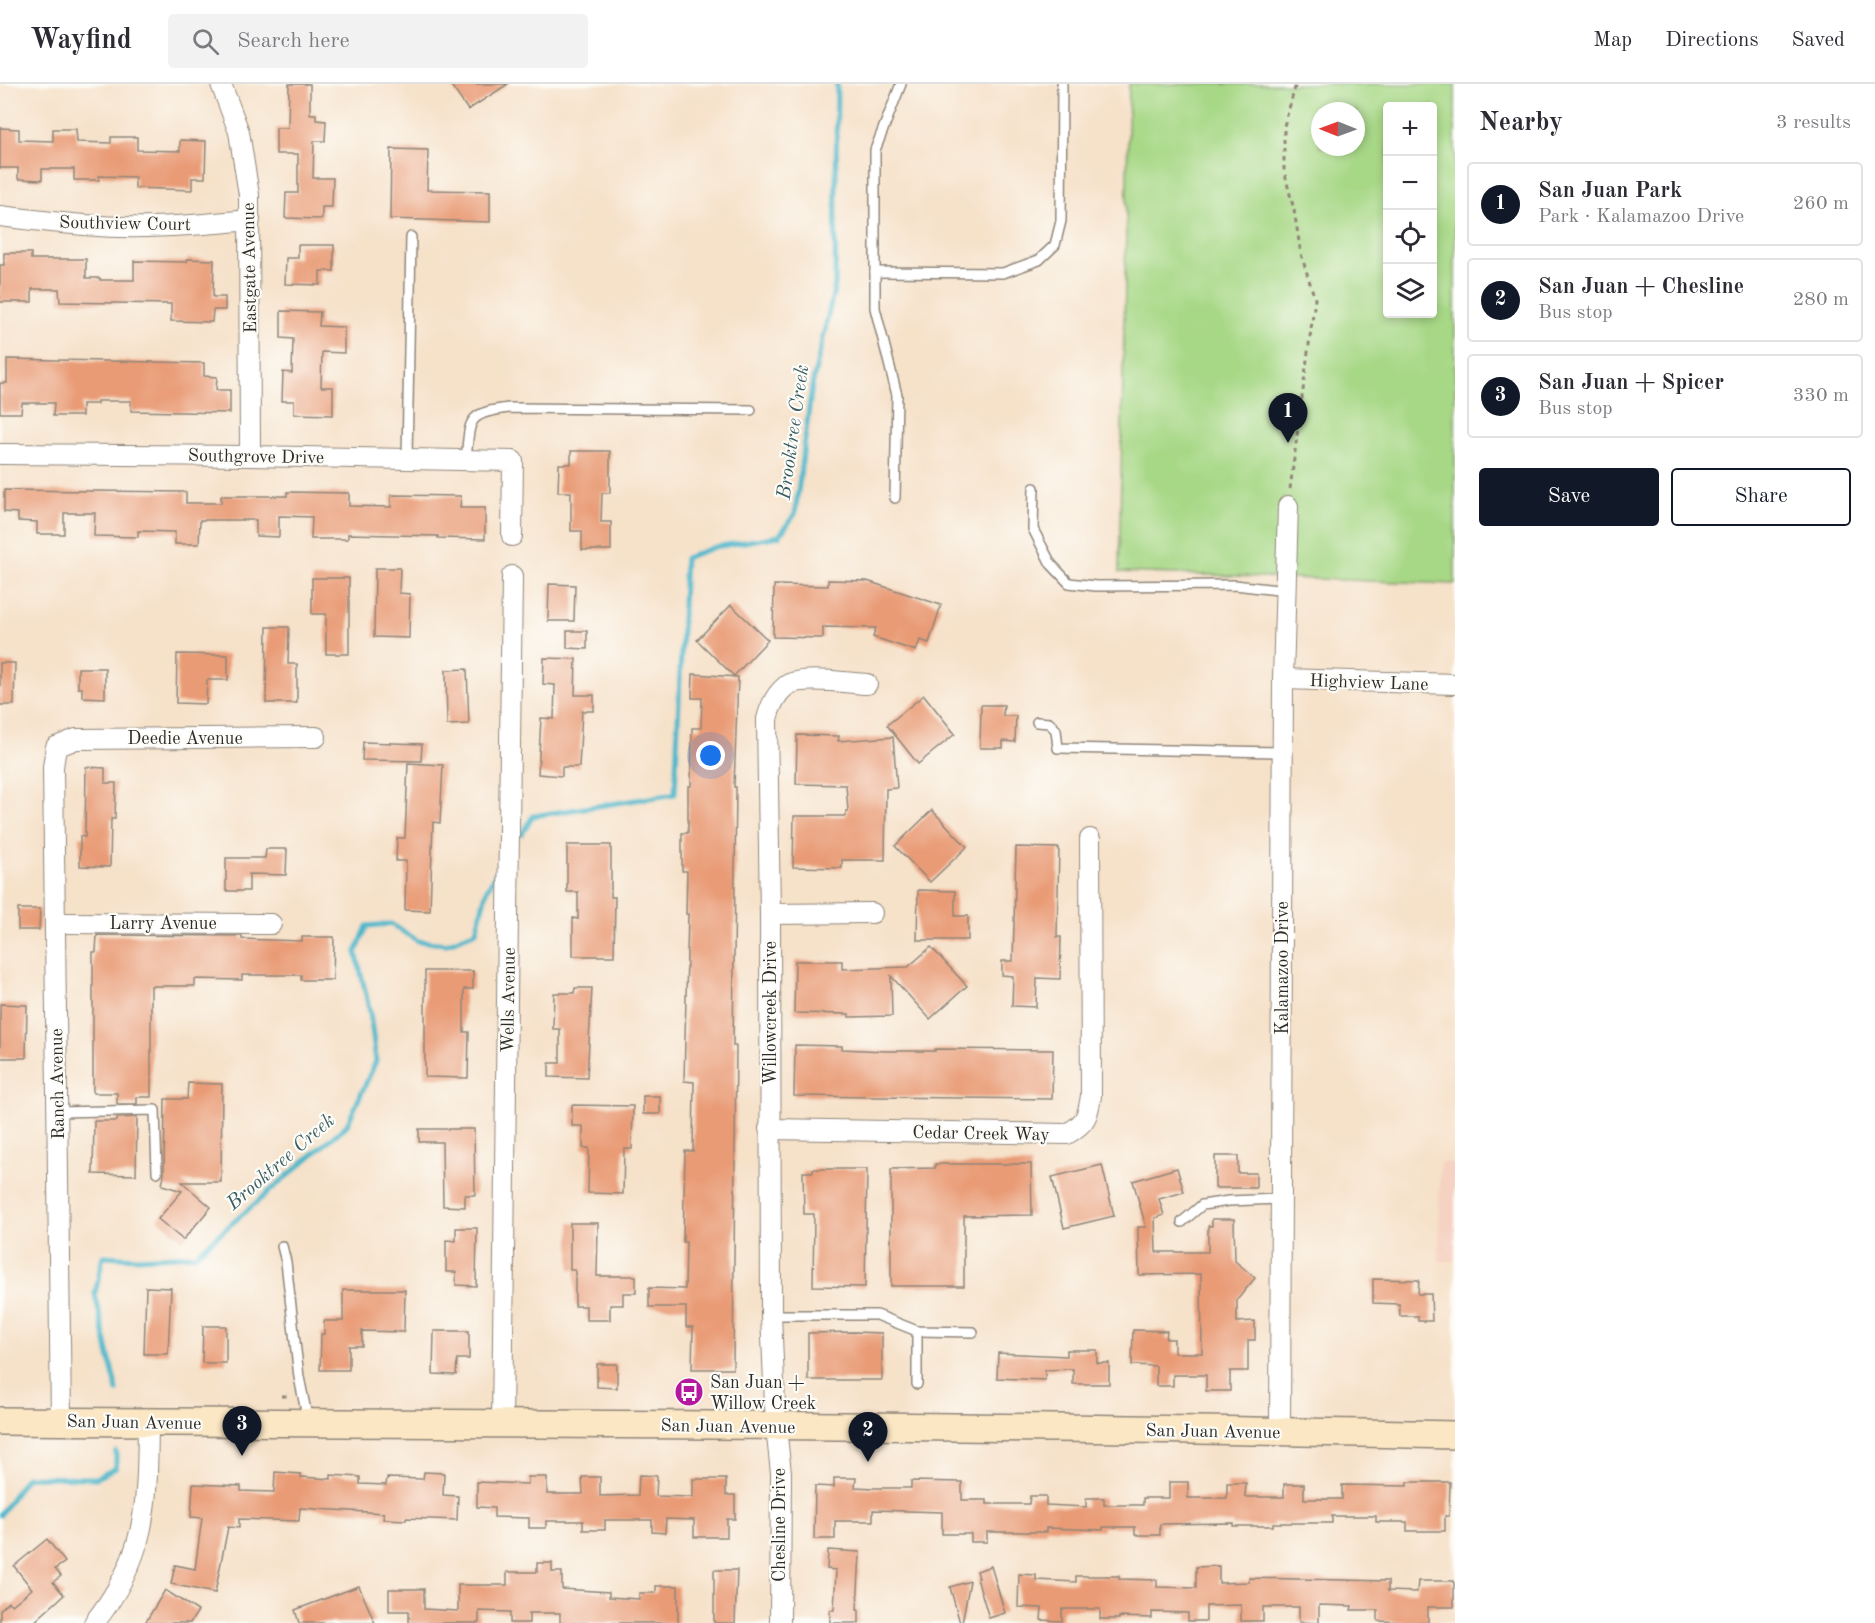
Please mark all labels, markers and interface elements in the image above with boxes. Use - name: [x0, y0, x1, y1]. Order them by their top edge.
- search box: [168, 14, 588, 68]
- icon: search: [189, 25, 222, 58]
- text: Wayfind: [30, 27, 132, 55]
- text: Search here: [237, 30, 350, 52]
- text: Map: [1593, 30, 1632, 51]
- text: Directions: [1665, 30, 1759, 51]
- text: Saved: [1792, 30, 1845, 51]
- north arrow: [1311, 102, 1365, 156]
- map controls: [1383, 102, 1437, 318]
- button: +: [1383, 102, 1437, 156]
- text: Nearby: [1479, 110, 1563, 136]
- text: 3 results: [1776, 113, 1851, 133]
- button: −: [1383, 156, 1437, 210]
- text: San Juan Park: [1538, 180, 1682, 202]
- text: 1: [1495, 194, 1506, 214]
- text: 260 m: [1793, 194, 1849, 214]
- street label: Eastgate Avenue: [240, 202, 260, 334]
- text: Park · Kalamazoo Drive: [1538, 207, 1744, 227]
- button: locate: [1383, 210, 1437, 264]
- street label: Southview Court: [59, 214, 191, 234]
- button: layers: [1383, 264, 1437, 318]
- text: San Juan + Chesline: [1538, 276, 1744, 298]
- text: 2: [1495, 290, 1506, 310]
- text: 280 m: [1793, 290, 1849, 310]
- text: Bus stop: [1538, 303, 1613, 323]
- water label: Brooktree Creek: [774, 363, 813, 502]
- text: San Juan + Spicer: [1538, 372, 1724, 394]
- text: 3: [1495, 386, 1506, 406]
- text: 330 m: [1793, 386, 1849, 406]
- pin: 1: [1268, 394, 1308, 443]
- text: Bus stop: [1538, 399, 1613, 419]
- street label: Southgrove Drive: [188, 447, 324, 467]
- button: Save: [1479, 468, 1659, 526]
- button: Share: [1671, 468, 1851, 526]
- street label: Highview Lane: [1309, 672, 1429, 694]
- street label: Deedie Avenue: [127, 730, 243, 748]
- your location: [696, 741, 725, 770]
- street label: Kalamazoo Drive: [1274, 901, 1292, 1035]
- street label: Larry Avenue: [109, 915, 217, 933]
- street label: Willowcreek Drive: [762, 941, 780, 1085]
- street label: Wells Avenue: [499, 947, 519, 1053]
- street label: Ranch Avenue: [48, 1028, 68, 1140]
- water label: Brooktree Creek: [223, 1110, 339, 1215]
- street label: Cedar Creek Way: [912, 1124, 1050, 1144]
- place label: San Juan + Willow Creek: [710, 1374, 816, 1413]
- bus stop icon: San Juan + Willow Creek: [673, 1376, 705, 1408]
- pin: 3: [222, 1406, 262, 1456]
- pin: 2: [848, 1412, 888, 1462]
- street label: San Juan Avenue: [66, 1413, 202, 1433]
- street label: San Juan Avenue: [660, 1417, 796, 1437]
- street label: San Juan Avenue: [1145, 1422, 1281, 1442]
- street label: Chesline Drive: [771, 1468, 789, 1582]

